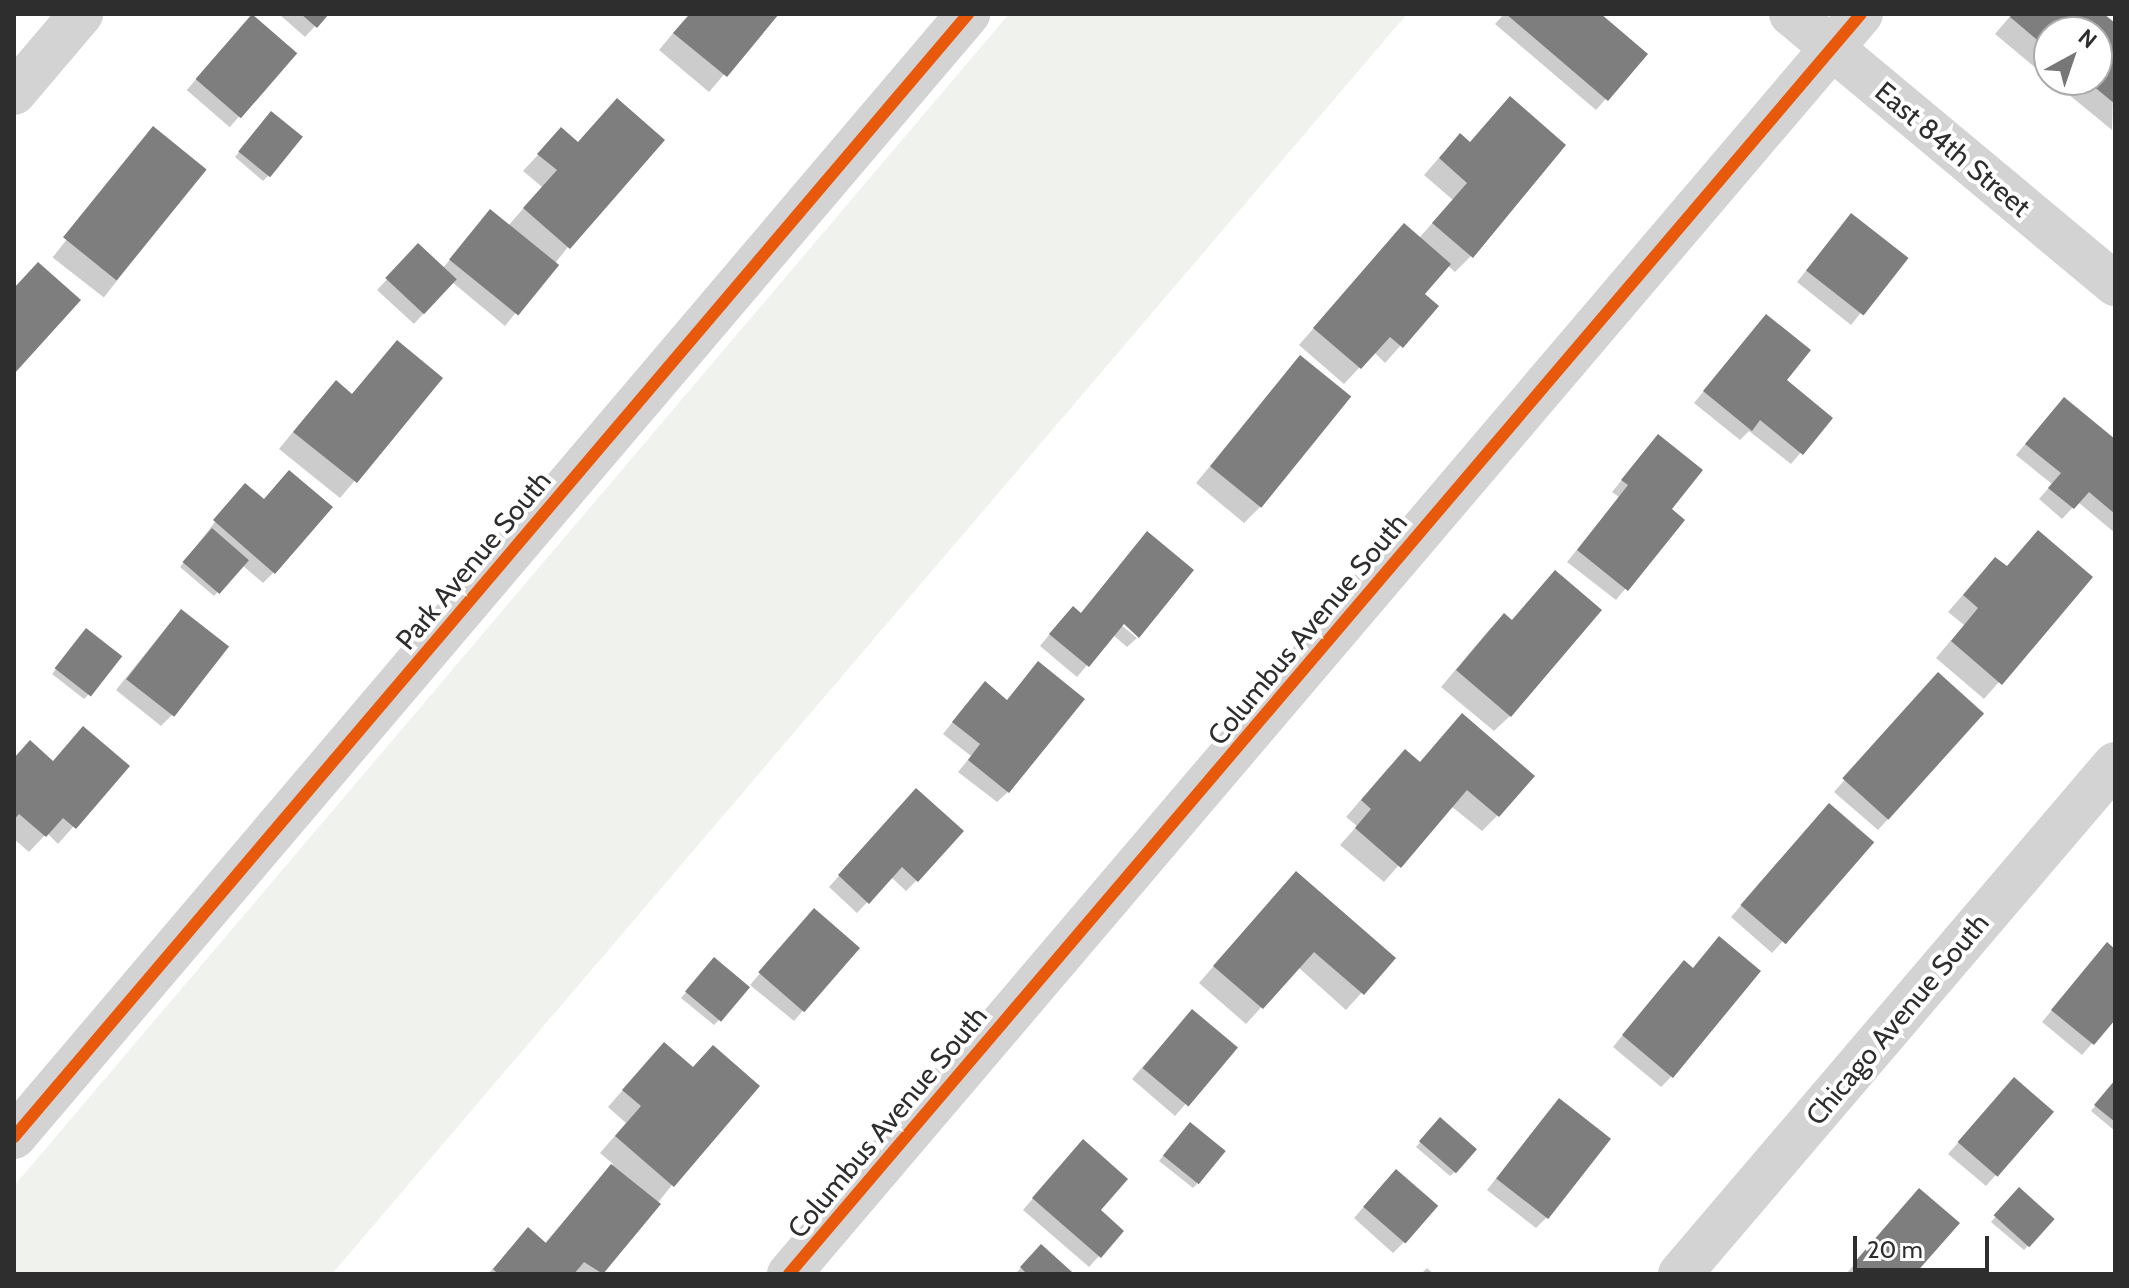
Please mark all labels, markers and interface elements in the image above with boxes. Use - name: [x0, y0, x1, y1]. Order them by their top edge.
- north arrow: [2033, 16, 2113, 96]
- text: N: [2073, 23, 2102, 54]
- street label: East 84th Street: [1869, 74, 2037, 224]
- street label: Park Avenue South: [388, 464, 558, 656]
- street label: Columbus Avenue South: [1200, 506, 1414, 752]
- street label: Chicago Avenue South: [1799, 906, 1995, 1132]
- street label: Columbus Avenue South: [780, 999, 994, 1245]
- scale bar: [1857, 1220, 1993, 1270]
- text: 20 m: [1867, 1235, 1923, 1264]

